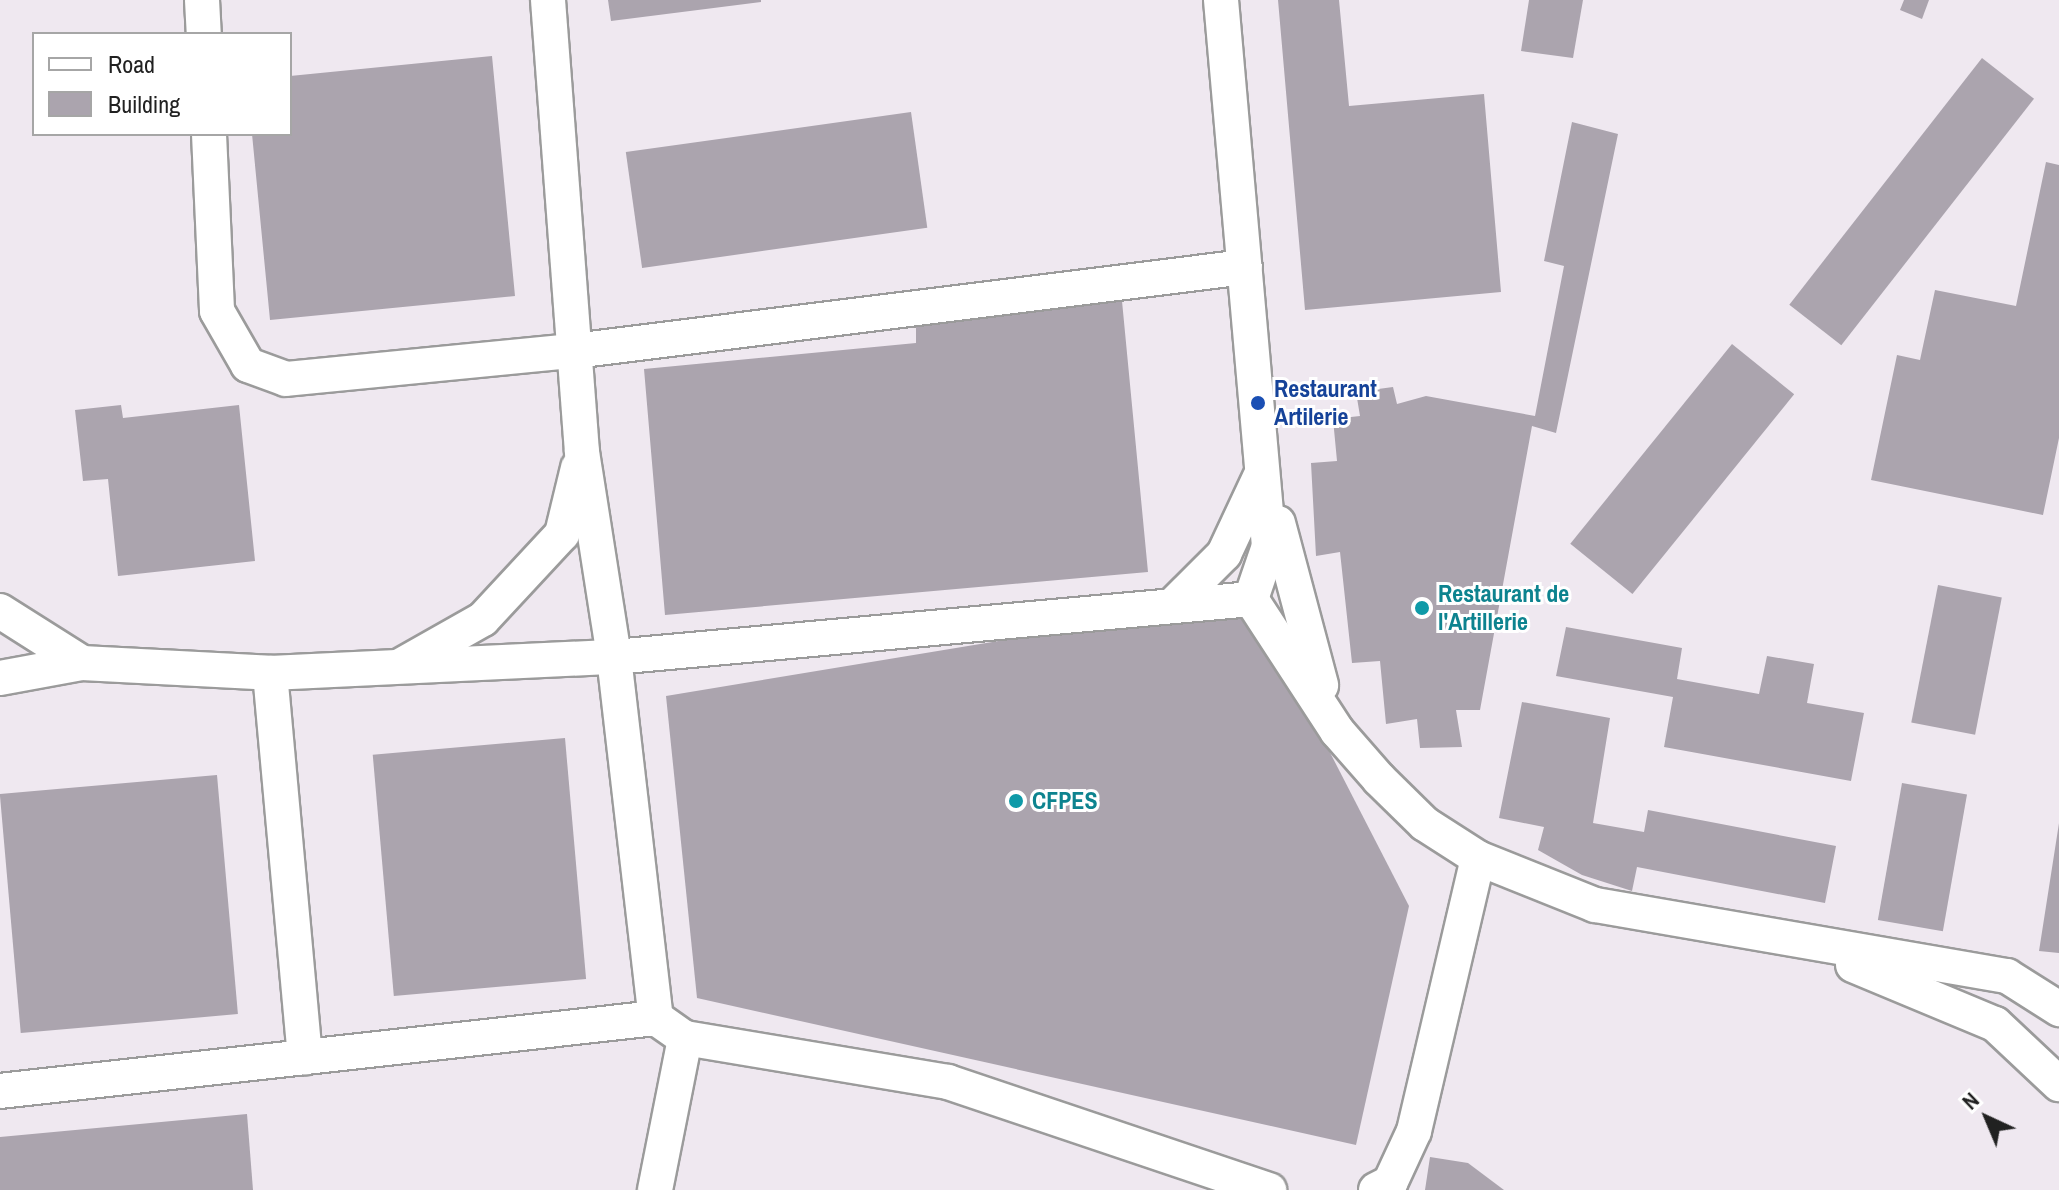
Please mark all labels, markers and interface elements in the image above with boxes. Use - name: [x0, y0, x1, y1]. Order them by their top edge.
- legend: [32, 32, 292, 136]
- text: Road: [108, 48, 155, 80]
- text: Building: [108, 88, 180, 120]
- place label: Restaurant Artilerie: [1274, 375, 1377, 431]
- marker: Restaurant Artilerie: [1249, 394, 1267, 412]
- place label: Restaurant de l'Artillerie: [1438, 580, 1569, 636]
- marker: Restaurant de l'Artillerie: [1413, 599, 1431, 617]
- place label: CFPES: [1032, 787, 1098, 815]
- marker: CFPES: [1007, 792, 1025, 810]
- north arrow: [1947, 1078, 2027, 1158]
- text: N: [1955, 1085, 1985, 1116]

